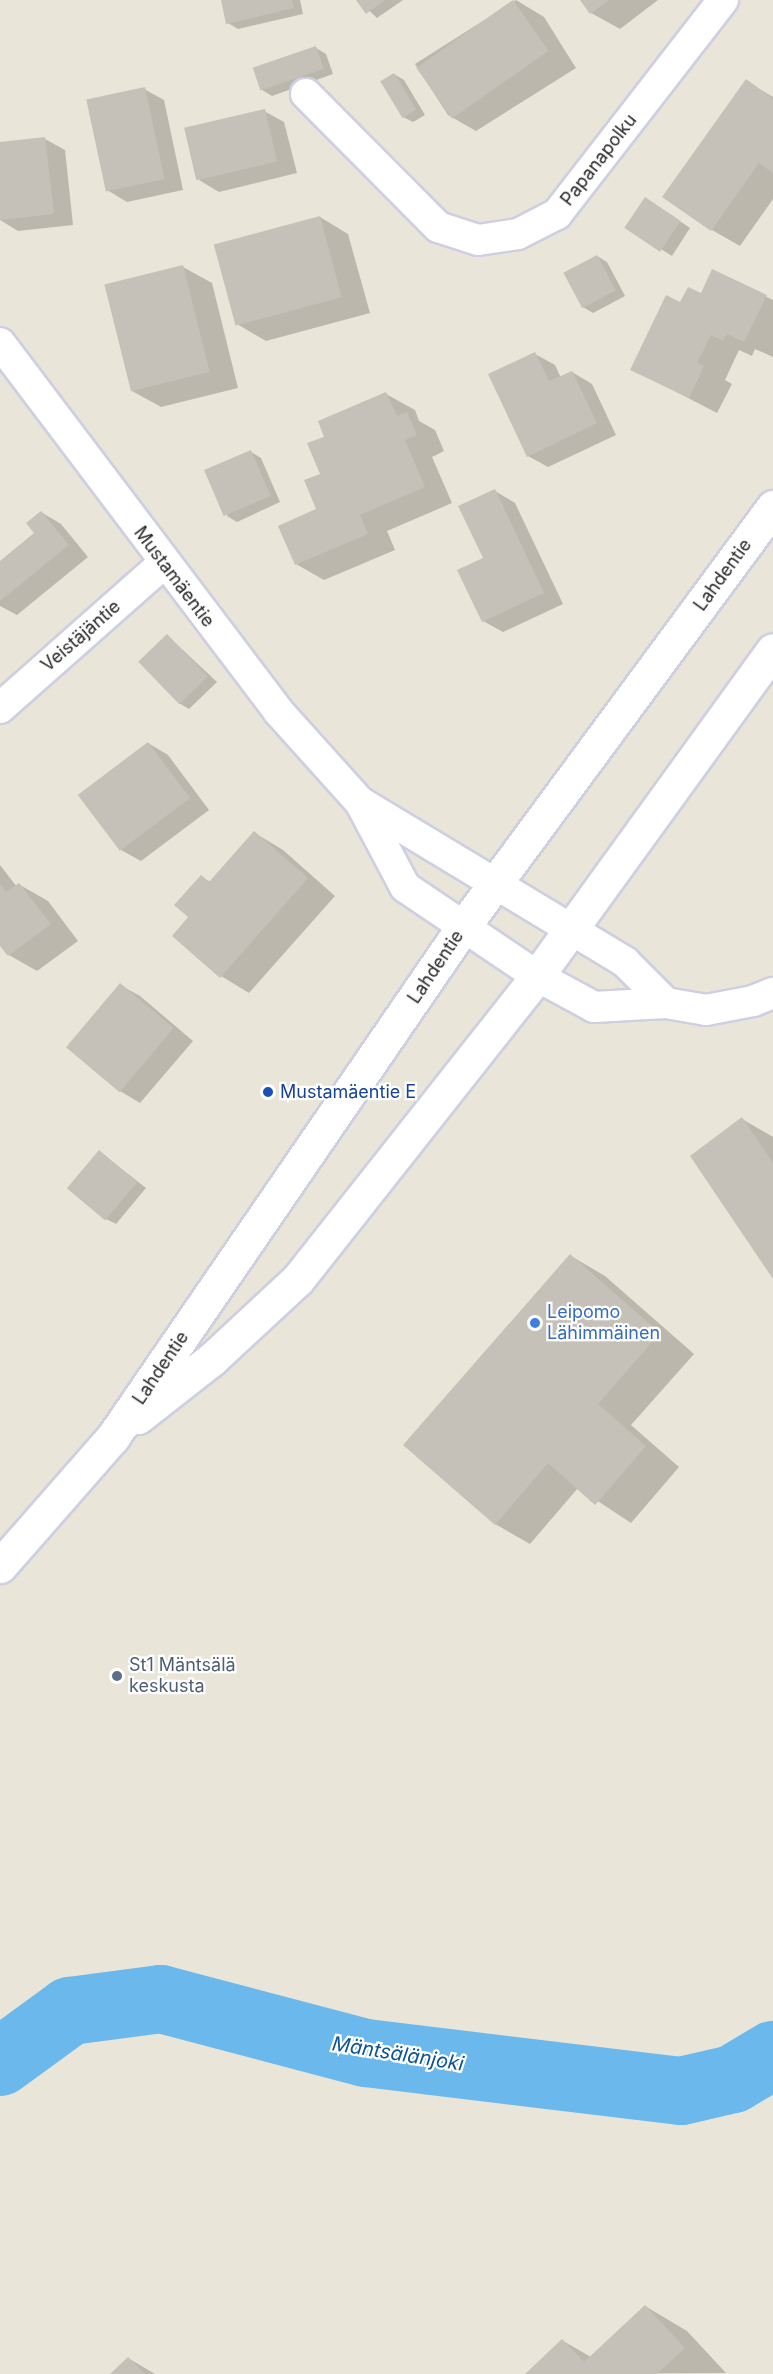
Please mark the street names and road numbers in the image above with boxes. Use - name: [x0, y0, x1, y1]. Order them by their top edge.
- street label: Papanapolku: [557, 110, 641, 210]
- street label: Mustamäentie: [129, 522, 219, 632]
- street label: Lahdentie: [690, 535, 756, 615]
- street label: Veistäjäntie: [37, 596, 125, 676]
- street label: Lahdentie: [404, 926, 468, 1008]
- street label: Lahdentie: [129, 1327, 193, 1409]

